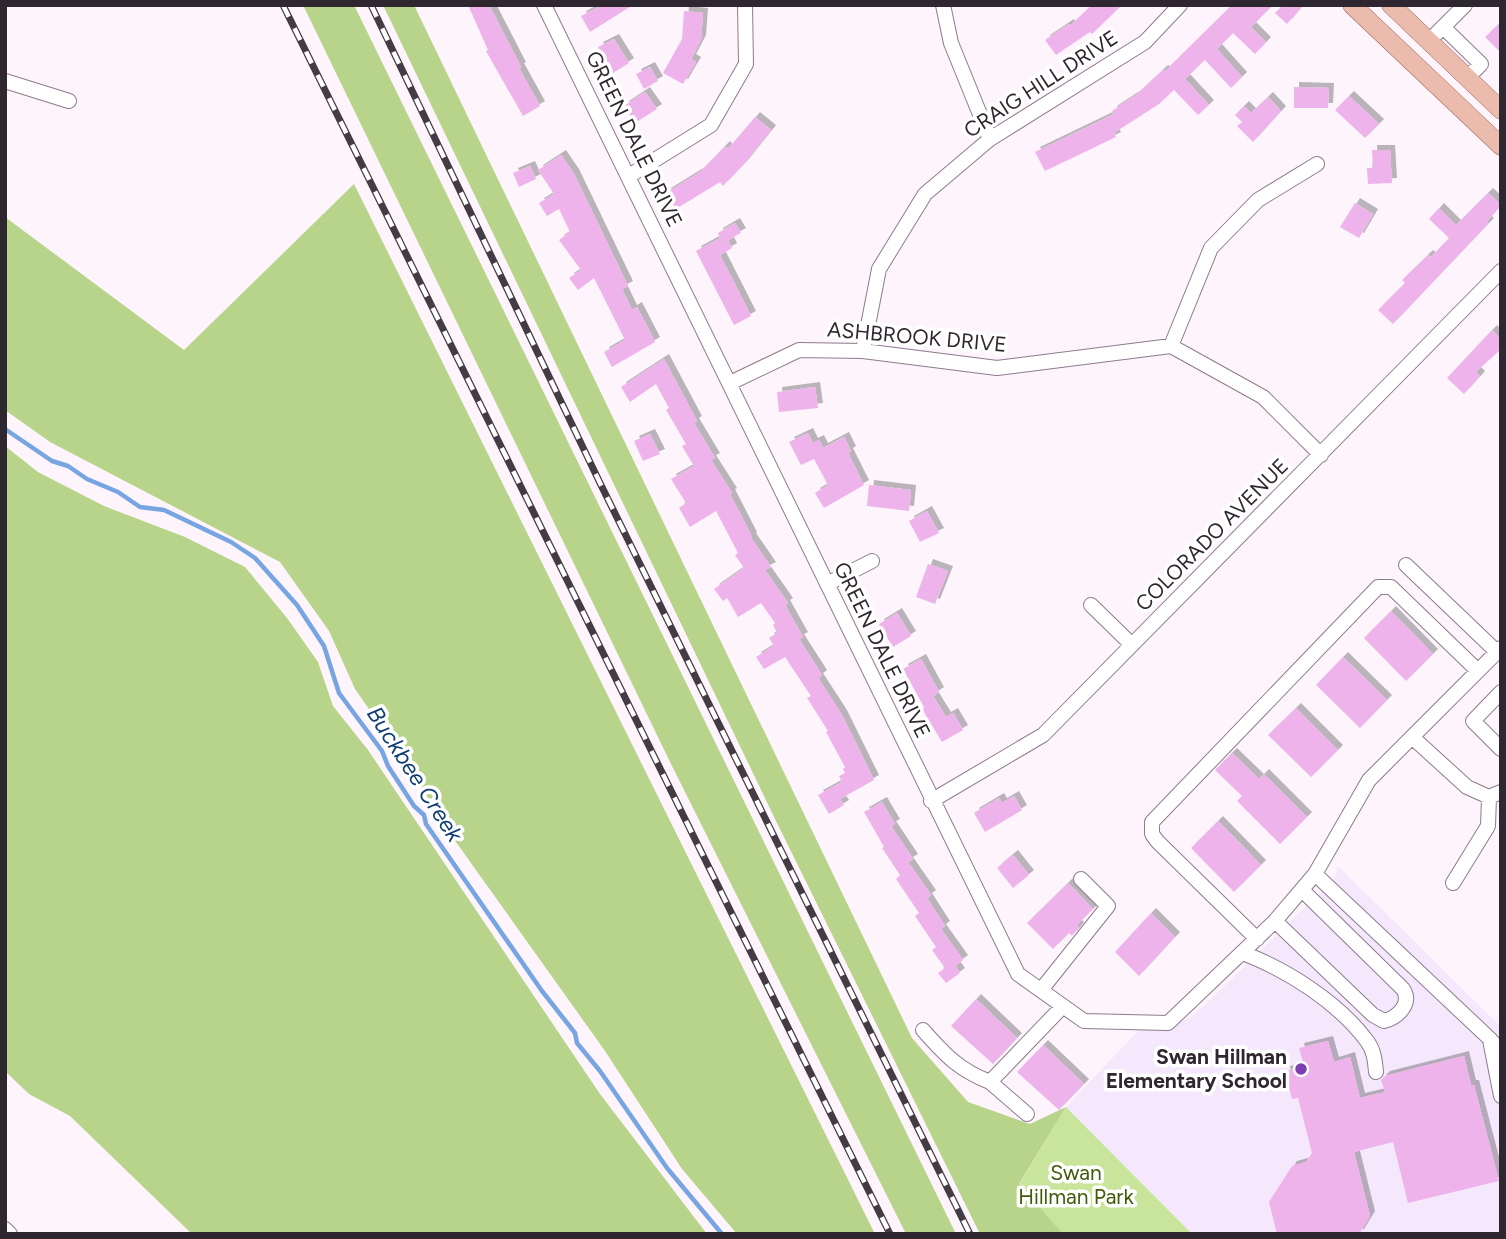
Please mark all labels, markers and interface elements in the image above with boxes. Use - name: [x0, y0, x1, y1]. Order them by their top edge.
- street label: CRAIG HILL DRIVE: [959, 25, 1122, 143]
- street label: GREEN DALE DRIVE: [581, 47, 688, 231]
- street label: ASHBROOK DRIVE: [826, 316, 1008, 357]
- street label: COLORADO AVENUE: [1130, 453, 1293, 616]
- street label: GREEN DALE DRIVE: [829, 558, 936, 742]
- water label: Buckbee Creek: [361, 701, 470, 848]
- place label: Swan Hillman Elementary School: [1106, 1044, 1287, 1093]
- marker: Swan Hillman Elementary School: [1293, 1061, 1309, 1077]
- park label: Swan Hillman Park: [1018, 1160, 1134, 1209]

